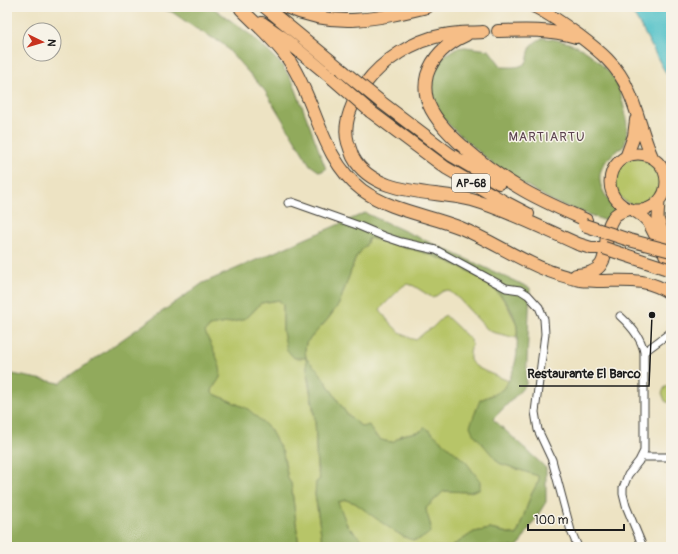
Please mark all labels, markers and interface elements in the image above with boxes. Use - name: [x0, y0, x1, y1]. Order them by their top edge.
- north arrow: [22, 22, 62, 62]
- text: N: [45, 39, 58, 48]
- district label: MARTIARTU: [509, 129, 586, 145]
- road number: AP-68: [452, 174, 490, 192]
- callout: Restaurante El Barco: [519, 361, 649, 386]
- text: Restaurante El Barco: [527, 366, 641, 382]
- scale bar: [528, 506, 624, 532]
- text: 100 m: [534, 513, 569, 528]

